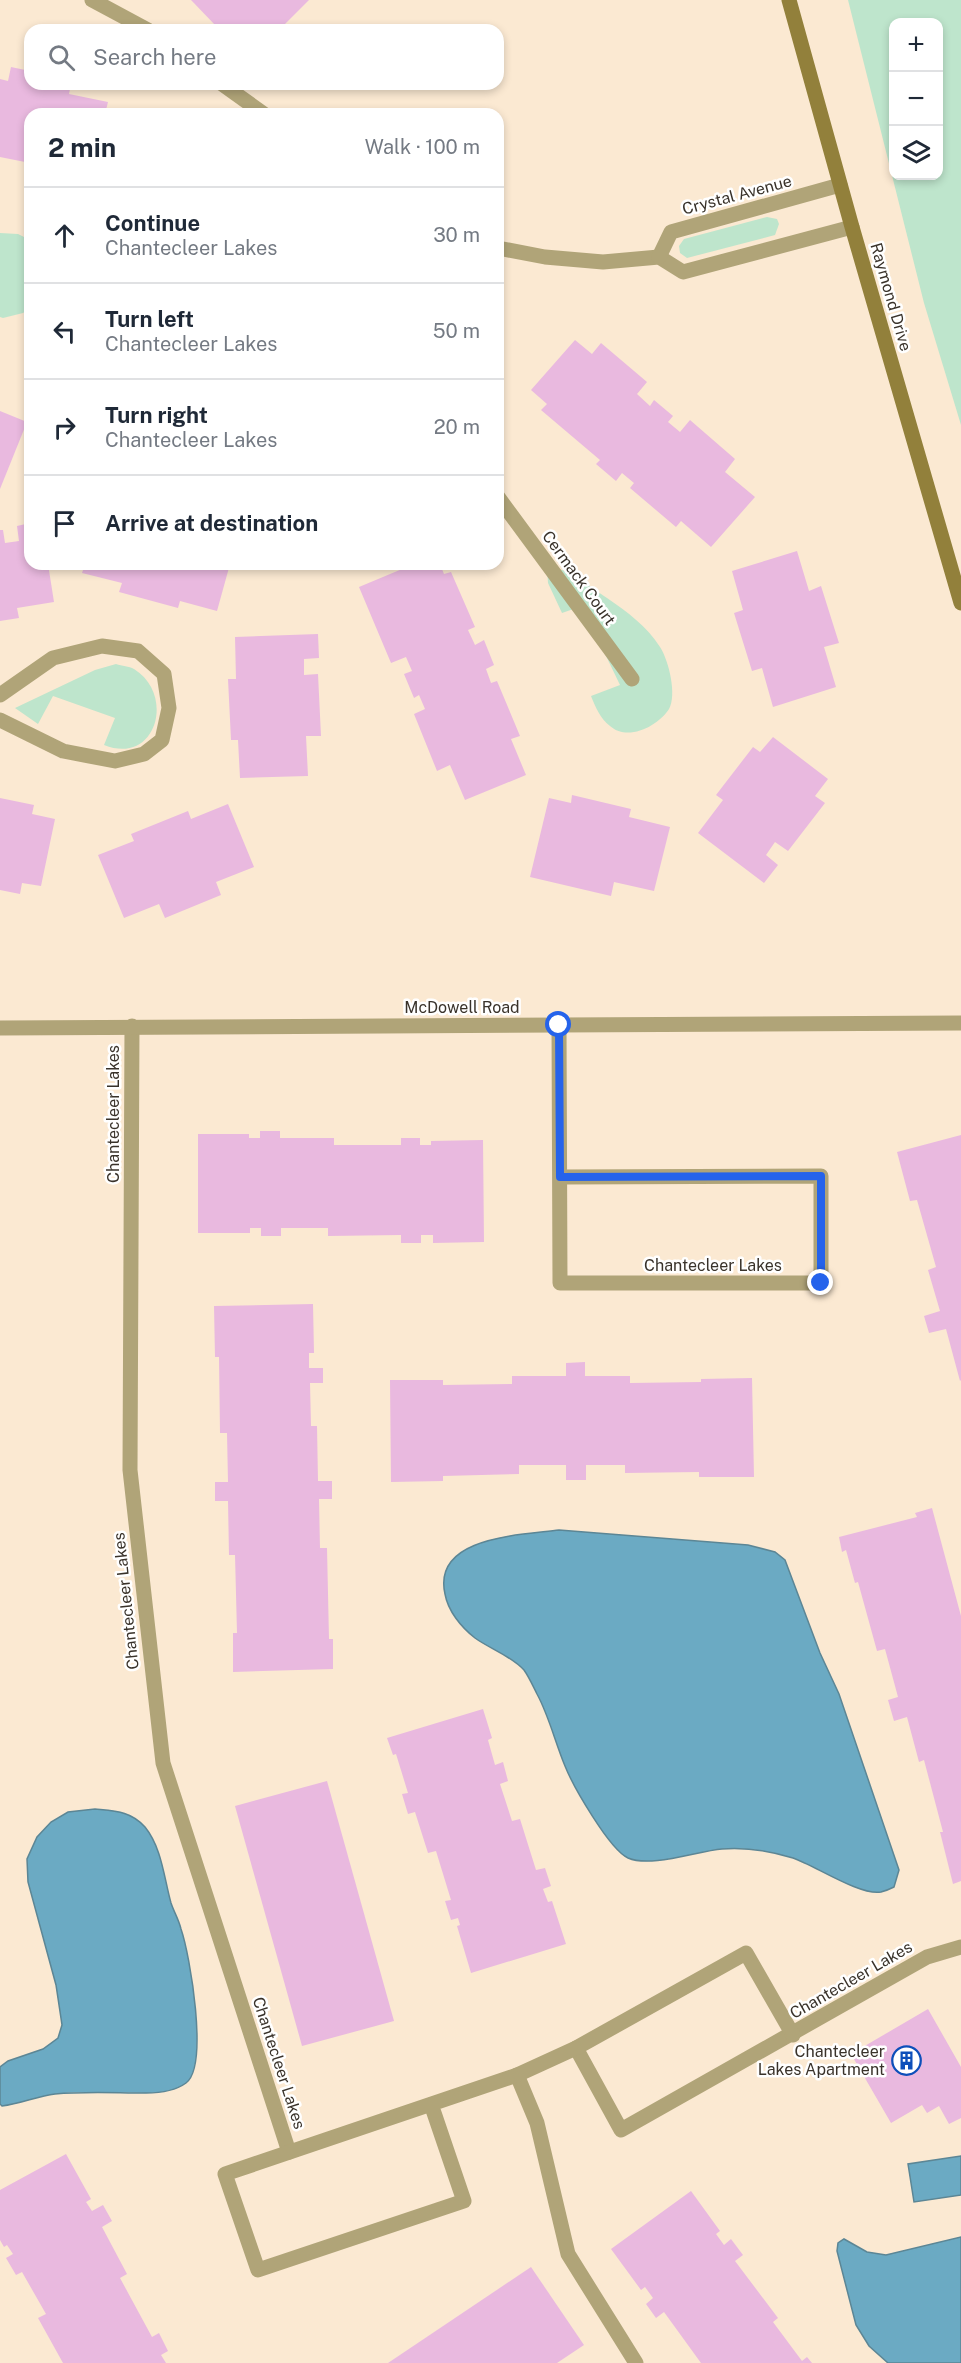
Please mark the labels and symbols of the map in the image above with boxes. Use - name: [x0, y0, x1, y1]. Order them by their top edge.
- street label: Crystal Avenue: [680, 171, 794, 219]
- street label: Raymond Drive: [866, 241, 916, 353]
- street label: Cermack Court: [538, 527, 620, 629]
- street label: McDowell Road: [404, 998, 520, 1017]
- route start: [545, 1011, 571, 1037]
- street label: Chantecleer Lakes: [104, 1045, 123, 1183]
- street label: Chantecleer Lakes: [644, 1256, 782, 1275]
- route end: [807, 1269, 833, 1295]
- street label: Chantecleer Lakes: [109, 1531, 143, 1671]
- street label: Chantecleer Lakes: [787, 1937, 915, 2023]
- street label: Chantecleer Lakes: [249, 1995, 309, 2131]
- place label: Chantecleer Lakes Apartment: [758, 2042, 885, 2079]
- building icon: Chantecleer Lakes Apartment: [890, 2044, 922, 2076]

